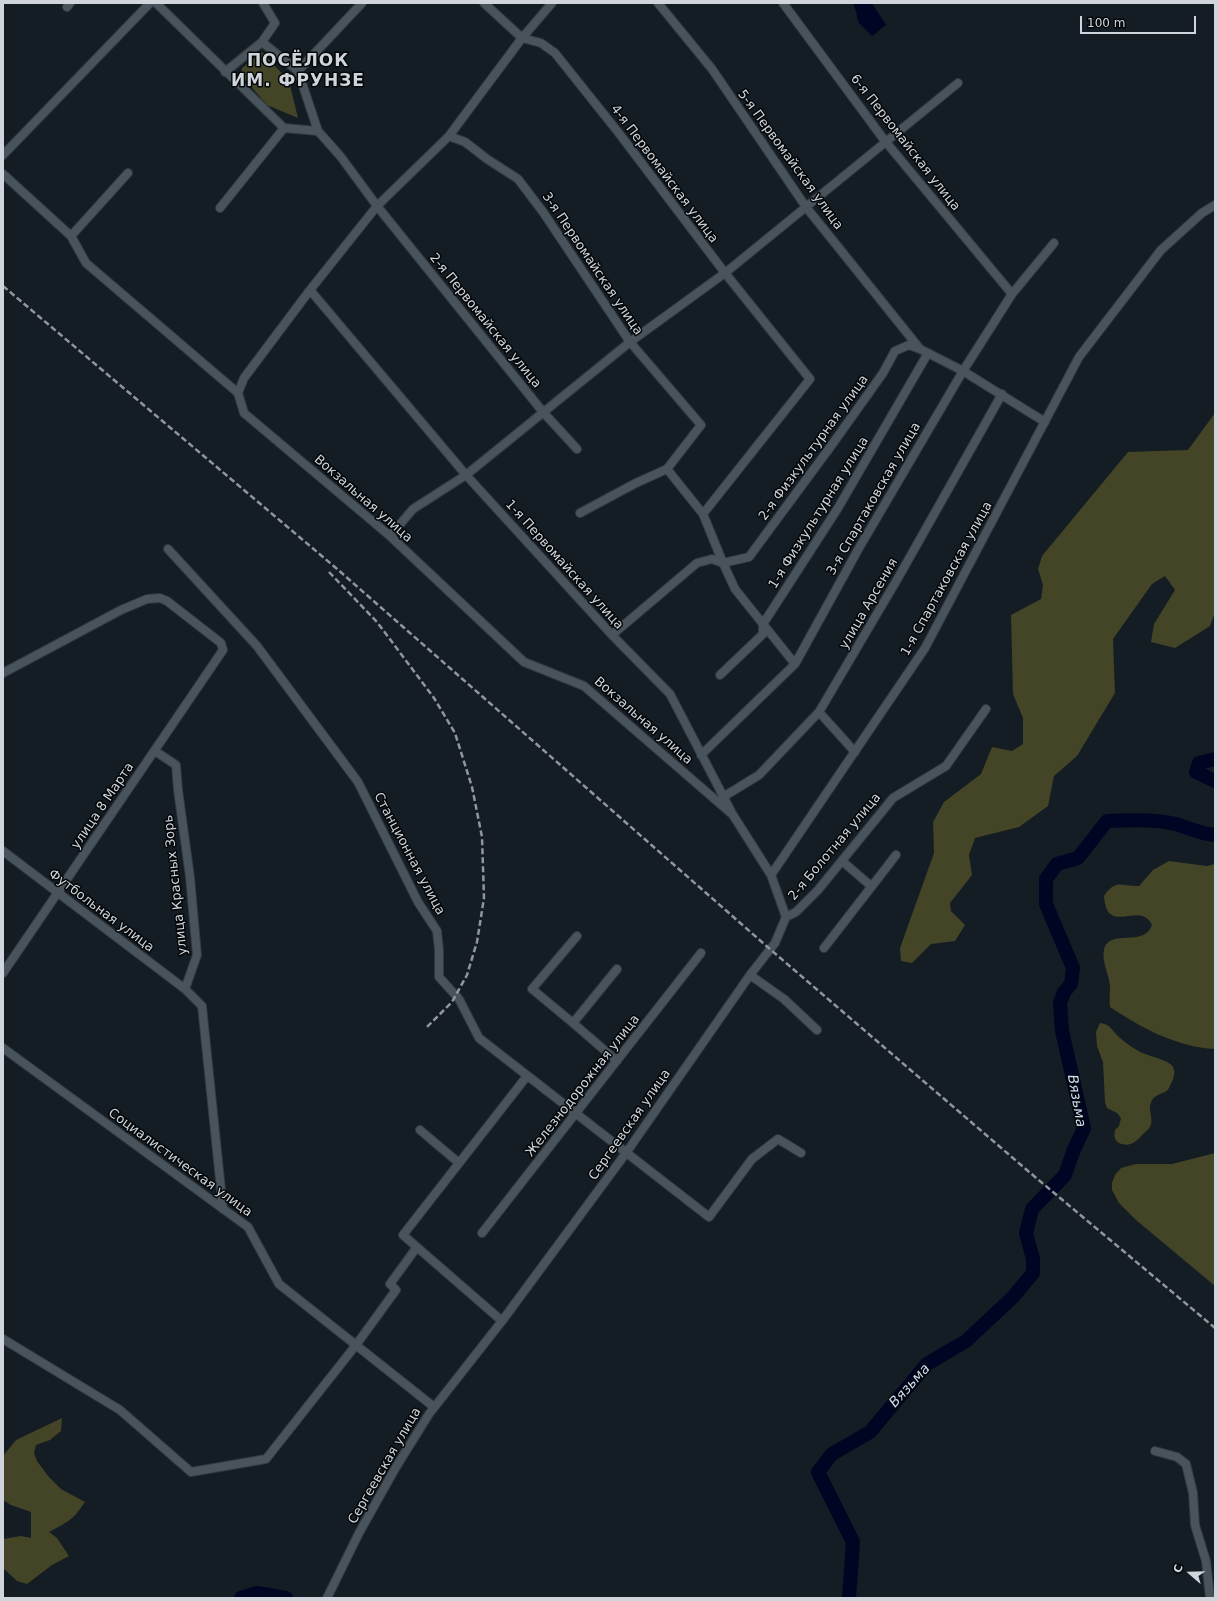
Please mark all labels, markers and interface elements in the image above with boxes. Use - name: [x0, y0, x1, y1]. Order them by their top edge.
- scale bar: [1082, 8, 1198, 34]
- text: 100 m: [1087, 16, 1125, 30]
- district label: ПОСЁЛОК ИМ. ФРУНЗЕ: [231, 52, 365, 92]
- street label: 6-я Первомайская улица: [847, 72, 963, 214]
- street label: 5-я Первомайская улица: [734, 87, 846, 233]
- street label: 4-я Первомайская улица: [607, 102, 721, 246]
- street label: 3-я Первомайская улица: [538, 190, 646, 338]
- street label: 2-я Первомайская улица: [426, 250, 544, 392]
- street label: 2-я Физкультурная улица: [756, 372, 872, 524]
- street label: 3-я Спартаковская улица: [824, 420, 924, 578]
- street label: 1-я Физкультурная улица: [766, 434, 872, 592]
- street label: Вокзальная улица: [311, 452, 415, 546]
- street label: 1-я Первомайская улица: [502, 497, 626, 633]
- street label: 1-я Спартаковская улица: [898, 499, 996, 659]
- street label: улица Арсения: [837, 556, 901, 652]
- street label: Вокзальная улица: [591, 674, 695, 768]
- street label: улица 8 Марта: [68, 760, 138, 852]
- street label: Станционная улица: [370, 790, 448, 918]
- street label: 2-я Болотная улица: [786, 790, 884, 904]
- street label: улица Красных Зорь: [161, 814, 191, 956]
- street label: Футбольная улица: [45, 866, 157, 956]
- street label: Железнодорожная улица: [523, 1012, 643, 1160]
- street label: Сергеевская улица: [586, 1066, 674, 1184]
- water label: Вязьма: [1063, 1074, 1089, 1128]
- street label: Социалистическая улица: [105, 1106, 255, 1220]
- water label: Вязьма: [886, 1361, 934, 1411]
- street label: Сергеевская улица: [345, 1405, 425, 1527]
- north arrow: [1170, 1553, 1210, 1593]
- text: С: [1171, 1563, 1186, 1575]

